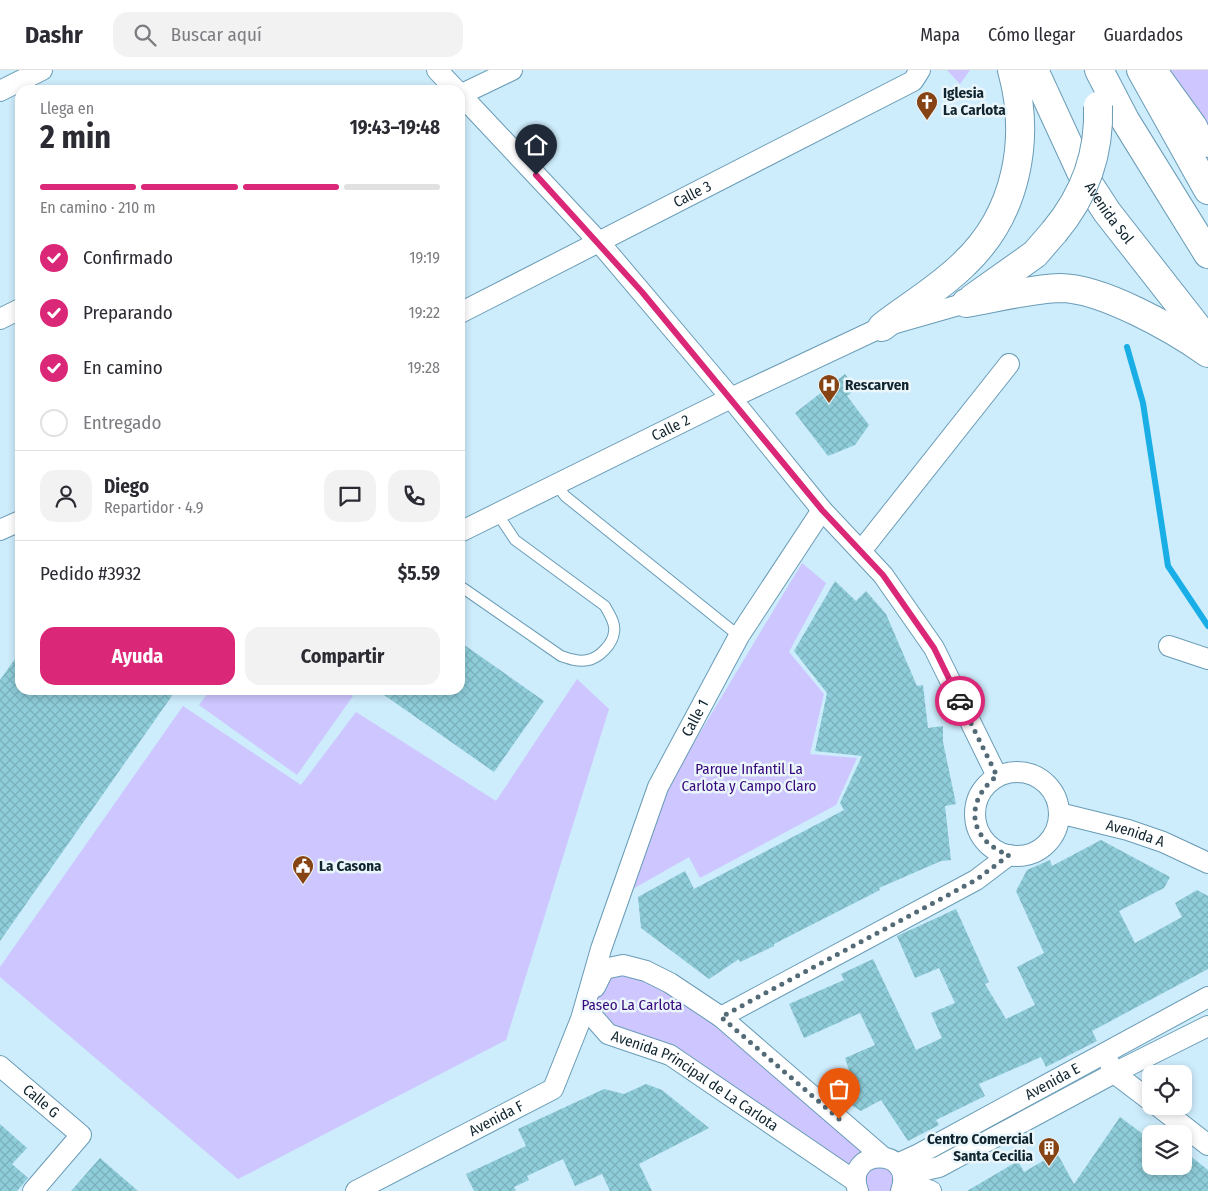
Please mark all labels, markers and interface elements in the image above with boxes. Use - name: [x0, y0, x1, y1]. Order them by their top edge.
- search box: [113, 12, 463, 57]
- text: Dashr: [25, 21, 83, 49]
- icon: search: [131, 21, 159, 49]
- text: Buscar aquí: [171, 23, 262, 46]
- text: Mapa: [920, 24, 960, 46]
- text: Cómo llegar: [988, 24, 1075, 46]
- text: Guardados: [1103, 24, 1183, 46]
- place label: Iglesia La Carlota: [943, 84, 1006, 119]
- church icon: Iglesia La Carlota: [915, 90, 939, 121]
- text: Llega en: [40, 99, 94, 118]
- text: 19:43–19:48: [350, 116, 440, 139]
- text: 2 min: [40, 118, 111, 156]
- pin: [515, 124, 557, 175]
- icon: home: [522, 131, 550, 159]
- street label: Calle 3: [670, 177, 715, 211]
- street label: Avenida Sol: [1081, 179, 1137, 247]
- text: En camino · 210 m: [40, 198, 156, 217]
- icon: check: [40, 244, 68, 272]
- text: Confirmado: [83, 246, 173, 269]
- text: 19:19: [409, 248, 440, 267]
- icon: check: [40, 299, 68, 327]
- text: Preparando: [83, 301, 173, 324]
- text: 19:22: [408, 303, 440, 322]
- icon: check: [40, 354, 68, 382]
- text: En camino: [83, 356, 163, 379]
- text: 19:28: [408, 358, 440, 377]
- hospital icon: Rescarven: [817, 373, 841, 404]
- place label: Rescarven: [845, 376, 909, 394]
- text: Entregado: [83, 411, 162, 434]
- street label: Calle 2: [649, 411, 693, 445]
- button: person: [40, 470, 92, 522]
- button: chat: [324, 470, 376, 522]
- button: phone: [388, 470, 440, 522]
- text: Diego: [104, 475, 149, 498]
- text: Repartidor · 4.9: [104, 498, 203, 517]
- text: Pedido #3932: [40, 562, 141, 585]
- text: $5.59: [398, 562, 440, 585]
- button: Ayuda: [40, 627, 235, 685]
- button: Compartir: [245, 627, 440, 685]
- courier: [935, 676, 985, 726]
- icon: car: [946, 687, 974, 715]
- street label: Calle 1: [678, 696, 712, 740]
- park label: Parque Infantil La Carlota y Campo Claro: [682, 760, 817, 795]
- street label: Avenida A: [1104, 816, 1167, 851]
- public building icon: La Casona: [291, 854, 315, 885]
- place label: La Casona: [319, 857, 382, 875]
- park label: Paseo La Carlota: [582, 996, 682, 1014]
- street label: Avenida Principal de La Carlota: [609, 1027, 782, 1135]
- street label: Avenida E: [1022, 1059, 1083, 1104]
- map controls: [1142, 1065, 1192, 1175]
- button: locate: [1142, 1065, 1192, 1115]
- pin: [818, 1068, 860, 1119]
- icon: bag: [825, 1075, 853, 1103]
- street label: Calle G: [19, 1081, 63, 1122]
- street label: Avenida F: [466, 1097, 527, 1140]
- button: layers: [1142, 1125, 1192, 1175]
- place label: Centro Comercial Santa Cecilia: [927, 1130, 1034, 1165]
- building icon: Centro Comercial Santa Cecilia: [1037, 1136, 1061, 1167]

